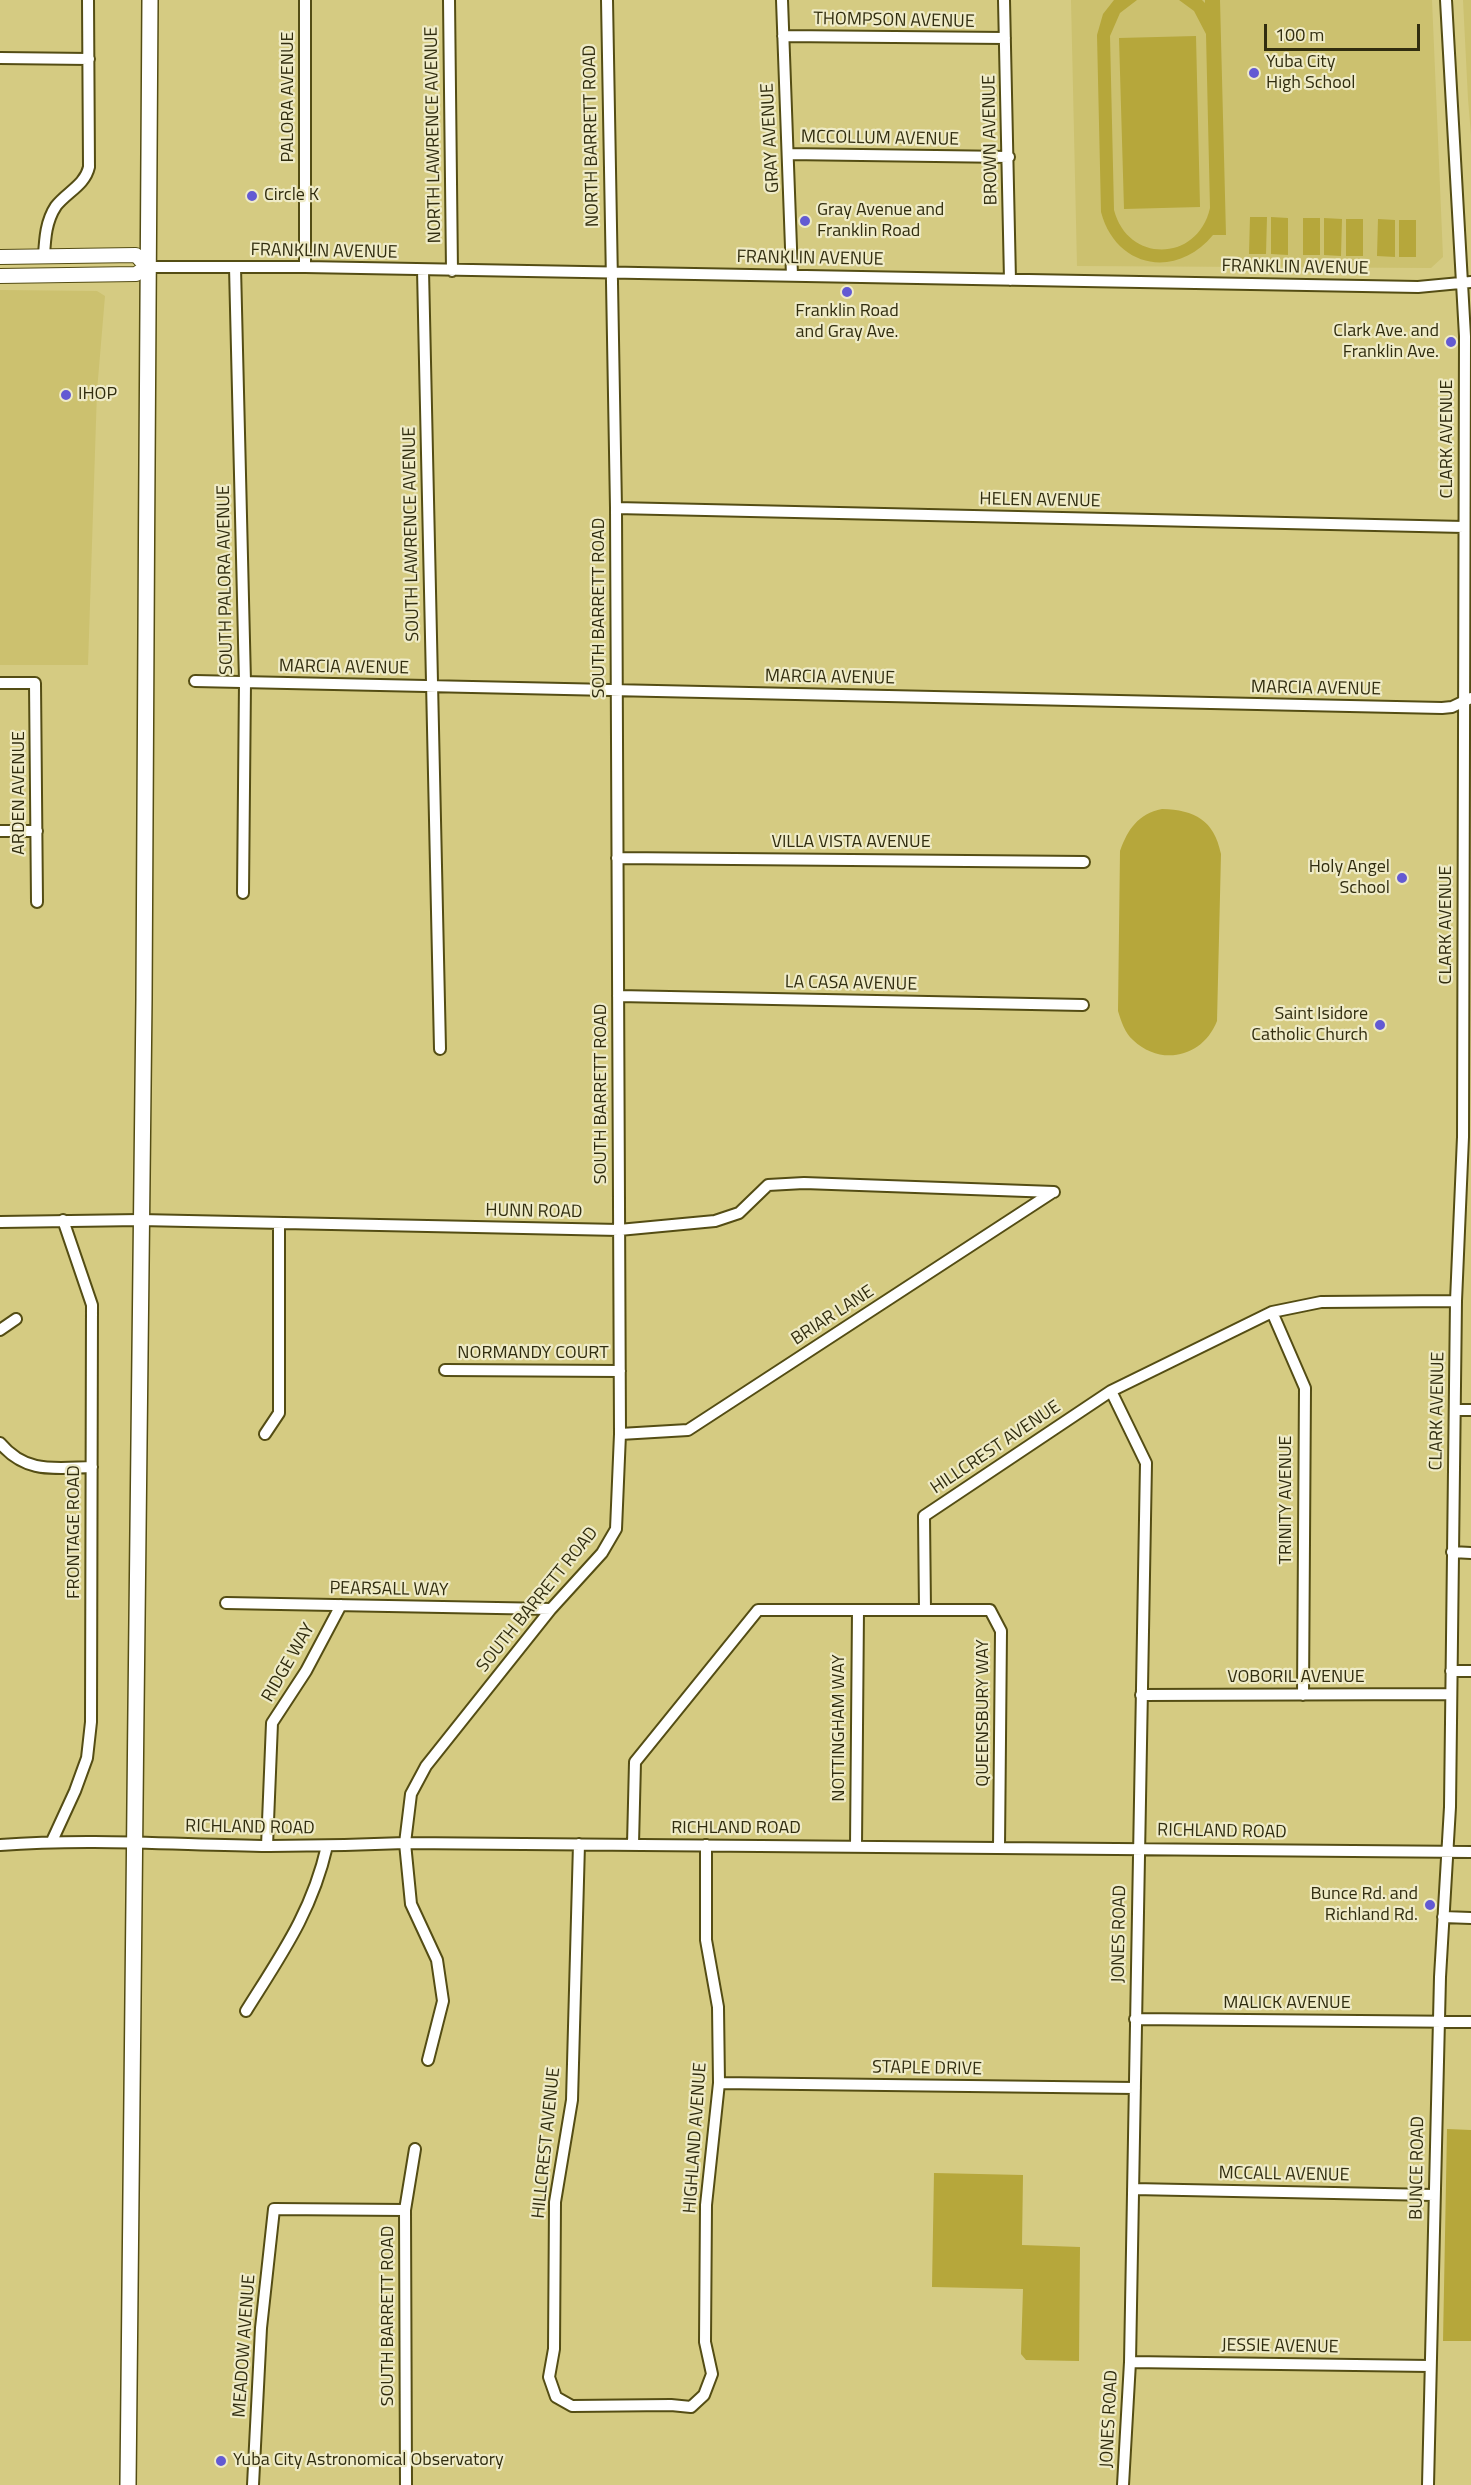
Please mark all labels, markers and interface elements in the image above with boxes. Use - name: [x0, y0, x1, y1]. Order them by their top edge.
- street label: THOMPSON AVENUE: [813, 9, 975, 33]
- scale bar: [1267, 12, 1423, 50]
- text: 100 m: [1275, 21, 1324, 48]
- street label: NORTH LAWRENCE AVENUE: [421, 26, 447, 244]
- street label: PALORA AVENUE: [278, 31, 300, 163]
- street label: NORTH BARRETT ROAD: [580, 45, 604, 227]
- place label: Yuba City High School: [1266, 52, 1355, 94]
- marker: Yuba City High School: [1247, 66, 1261, 80]
- street label: BROWN AVENUE: [979, 75, 1003, 205]
- street label: GRAY AVENUE: [757, 83, 785, 193]
- street label: MCCOLLUM AVENUE: [801, 127, 959, 151]
- place label: Circle K: [264, 185, 319, 207]
- marker: Circle K: [245, 189, 259, 203]
- place label: Gray Avenue and Franklin Road: [817, 200, 944, 242]
- marker: Gray Avenue and Franklin Road: [798, 214, 812, 228]
- street label: FRANKLIN AVENUE: [250, 240, 398, 264]
- street label: FRANKLIN AVENUE: [736, 247, 884, 271]
- street label: FRANKLIN AVENUE: [1221, 256, 1369, 280]
- marker: Franklin Road and Gray Ave.: [840, 285, 854, 299]
- place label: Franklin Road and Gray Ave.: [795, 301, 899, 344]
- place label: Clark Ave. and Franklin Ave.: [1333, 321, 1439, 364]
- marker: Clark Ave. and Franklin Ave.: [1444, 335, 1458, 349]
- street label: CLARK AVENUE: [1437, 380, 1459, 498]
- place label: IHOP: [78, 384, 117, 406]
- marker: IHOP: [59, 388, 73, 402]
- street label: SOUTH LAWRENCE AVENUE: [399, 426, 425, 642]
- street label: SOUTH PALORA AVENUE: [214, 485, 238, 675]
- street label: HELEN AVENUE: [979, 489, 1101, 513]
- street label: SOUTH BARRETT ROAD: [589, 518, 611, 698]
- street label: MARCIA AVENUE: [279, 656, 409, 680]
- street label: MARCIA AVENUE: [765, 666, 895, 690]
- street label: MARCIA AVENUE: [1251, 677, 1381, 701]
- street label: ARDEN AVENUE: [9, 731, 31, 855]
- street label: VILLA VISTA AVENUE: [771, 832, 931, 854]
- place label: Holy Angel School: [1309, 857, 1390, 900]
- street label: CLARK AVENUE: [1436, 866, 1458, 984]
- marker: Holy Angel School: [1395, 871, 1409, 885]
- street label: LA CASA AVENUE: [785, 972, 917, 996]
- street label: SOUTH BARRETT ROAD: [591, 1004, 613, 1184]
- place label: Saint Isidore Catholic Church: [1251, 1004, 1368, 1046]
- marker: Saint Isidore Catholic Church: [1373, 1018, 1387, 1032]
- street label: HUNN ROAD: [485, 1200, 583, 1224]
- street label: BRIAR LANE: [788, 1281, 878, 1351]
- street label: NORMANDY COURT: [457, 1343, 609, 1365]
- street label: CLARK AVENUE: [1426, 1351, 1450, 1471]
- street label: HILLCREST AVENUE: [927, 1397, 1065, 1499]
- street label: TRINITY AVENUE: [1276, 1435, 1298, 1565]
- street label: FRONTAGE ROAD: [64, 1465, 86, 1599]
- street label: SOUTH BARRETT ROAD: [473, 1523, 603, 1677]
- street label: PEARSALL WAY: [329, 1578, 449, 1602]
- street label: RIDGE WAY: [258, 1620, 320, 1706]
- street label: QUEENSBURY WAY: [973, 1639, 995, 1787]
- street label: NOTTINGHAM WAY: [829, 1654, 851, 1802]
- street label: VOBORIL AVENUE: [1227, 1667, 1365, 1689]
- street label: RICHLAND ROAD: [185, 1816, 315, 1840]
- street label: RICHLAND ROAD: [671, 1818, 801, 1840]
- street label: RICHLAND ROAD: [1157, 1820, 1287, 1844]
- place label: Bunce Rd. and Richland Rd.: [1310, 1884, 1418, 1926]
- street label: JONES ROAD: [1108, 1885, 1132, 1983]
- marker: Bunce Rd. and Richland Rd.: [1423, 1898, 1437, 1912]
- street label: MALICK AVENUE: [1223, 1993, 1351, 2015]
- street label: STAPLE DRIVE: [872, 2057, 982, 2081]
- street label: HIGHLAND AVENUE: [680, 2062, 712, 2214]
- street label: HILLCREST AVENUE: [528, 2066, 566, 2220]
- street label: BUNCE ROAD: [1406, 2116, 1430, 2220]
- street label: MCCALL AVENUE: [1218, 2163, 1350, 2187]
- street label: SOUTH BARRETT ROAD: [378, 2226, 400, 2406]
- street label: MEADOW AVENUE: [229, 2274, 261, 2418]
- street label: JESSIE AVENUE: [1221, 2335, 1339, 2359]
- street label: JONES ROAD: [1097, 2370, 1123, 2468]
- place label: Yuba City Astronomical Observatory: [233, 2450, 504, 2472]
- marker: Yuba City Astronomical Observatory: [214, 2454, 228, 2468]

